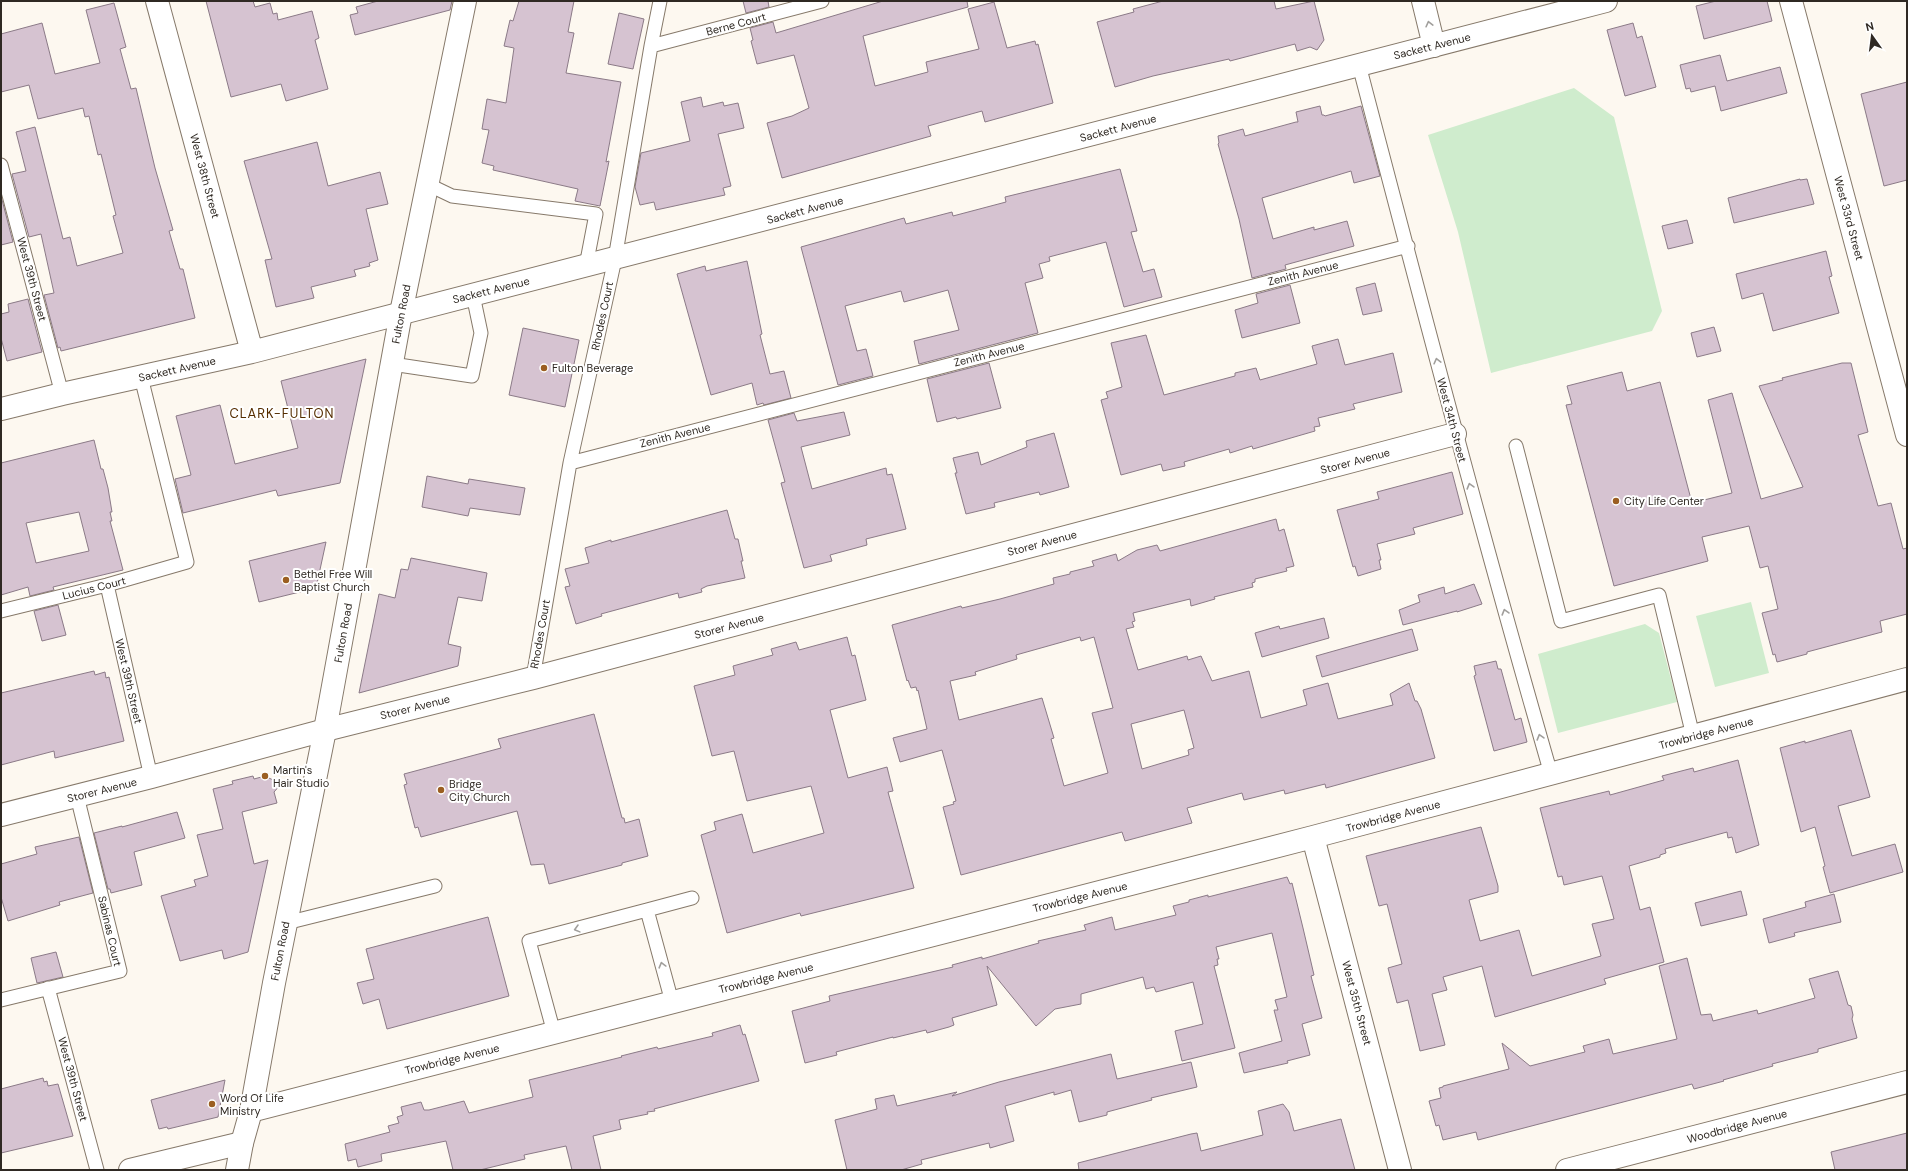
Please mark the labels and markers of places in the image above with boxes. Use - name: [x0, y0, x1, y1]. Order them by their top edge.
- place label: Fulton Beverage: [552, 361, 633, 375]
- marker: Fulton Beverage: [539, 363, 549, 373]
- place label: City Life Center: [1624, 494, 1704, 508]
- marker: City Life Center: [1611, 496, 1621, 506]
- place label: Bethel Free Will Baptist Church: [294, 567, 372, 594]
- marker: Bethel Free Will Baptist Church: [281, 575, 291, 585]
- place label: Martin's Hair Studio: [273, 763, 329, 790]
- marker: Martin's Hair Studio: [260, 771, 270, 781]
- place label: Bridge City Church: [449, 777, 510, 804]
- marker: Bridge City Church: [436, 785, 446, 795]
- place label: Word Of Life Ministry: [220, 1091, 284, 1118]
- marker: Word Of Life Ministry: [207, 1099, 217, 1109]

